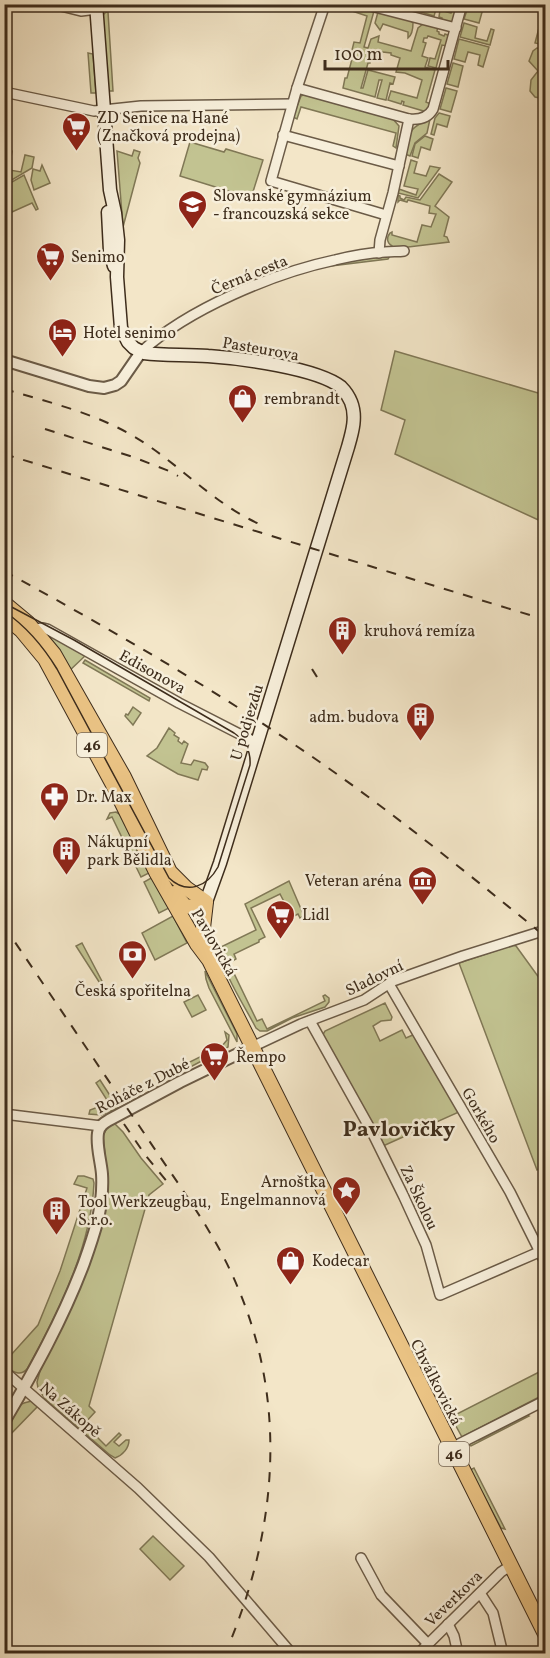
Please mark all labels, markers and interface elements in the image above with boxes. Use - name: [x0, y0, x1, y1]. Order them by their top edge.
- scale bar: [325, 33, 448, 71]
- text: 100 m: [334, 43, 383, 68]
- place label: ZD Senice na Hané (Značková prodejna): [97, 108, 241, 148]
- supermarket icon: ZD Senice na Hané (Značková prodejna): [60, 110, 92, 152]
- place label: Slovanské gymnázium - francouzská sekce: [213, 186, 372, 226]
- school or university icon: Slovanské gymnázium - francouzská sekce: [176, 188, 208, 230]
- supermarket icon: Senimo: [34, 240, 66, 282]
- place label: Senimo: [71, 247, 124, 269]
- street label: Černá cesta: [208, 250, 291, 301]
- hotel icon: Hotel senimo: [46, 316, 78, 358]
- place label: Hotel senimo: [83, 323, 176, 345]
- street label: Pasteurova: [221, 332, 301, 368]
- shop icon: rembrandt: [227, 382, 259, 424]
- place label: rembrandt: [264, 389, 340, 411]
- building icon: kruhová remíza: [327, 614, 359, 656]
- place label: kruhová remíza: [364, 621, 475, 643]
- street label: Edisonova: [115, 645, 189, 700]
- street label: U podjezdu: [226, 682, 270, 764]
- building icon: adm. budova: [404, 700, 436, 742]
- place label: adm. budova: [309, 707, 399, 729]
- road number: 46: [77, 733, 107, 757]
- pharmacy icon: Dr. Max: [39, 780, 71, 822]
- place label: Dr. Max: [76, 787, 132, 809]
- place label: Nákupní park Bělidla: [87, 832, 172, 872]
- building icon: Nákupní park Bělidla: [50, 834, 82, 876]
- museum icon: Veteran aréna: [407, 864, 439, 906]
- place label: Veteran aréna: [305, 871, 402, 893]
- supermarket icon: Lidl: [265, 898, 297, 940]
- street label: Pavlovická: [185, 905, 242, 981]
- place label: Lidl: [302, 905, 330, 927]
- bank icon: Česká spořitelna: [117, 938, 149, 980]
- street label: Sladovní: [342, 955, 408, 1002]
- place label: Česká spořitelna: [75, 980, 191, 1003]
- supermarket icon: Řempo: [199, 1040, 231, 1082]
- place label: Řempo: [236, 1046, 286, 1069]
- street label: Roháče z Dubé: [92, 1054, 194, 1120]
- street label: Gorkého: [455, 1084, 505, 1148]
- district label: Pavlovičky: [343, 1115, 456, 1146]
- street label: Za Školou: [394, 1161, 444, 1234]
- place label: Arnoštka Engelmannová: [220, 1172, 326, 1212]
- place icon: Arnoštka Engelmannová: [331, 1174, 363, 1216]
- place label: Tool Werkzeugbau, S.r.o.: [78, 1192, 211, 1232]
- building icon: Tool Werkzeugbau, S.r.o.: [41, 1194, 73, 1236]
- shop icon: Kodecar: [275, 1244, 307, 1286]
- place label: Kodecar: [312, 1251, 369, 1273]
- street label: Chválkovická: [404, 1336, 466, 1430]
- street label: Na Zákopě: [34, 1378, 105, 1443]
- road number: 46: [439, 1442, 469, 1466]
- street label: Veverkova: [421, 1566, 488, 1633]

